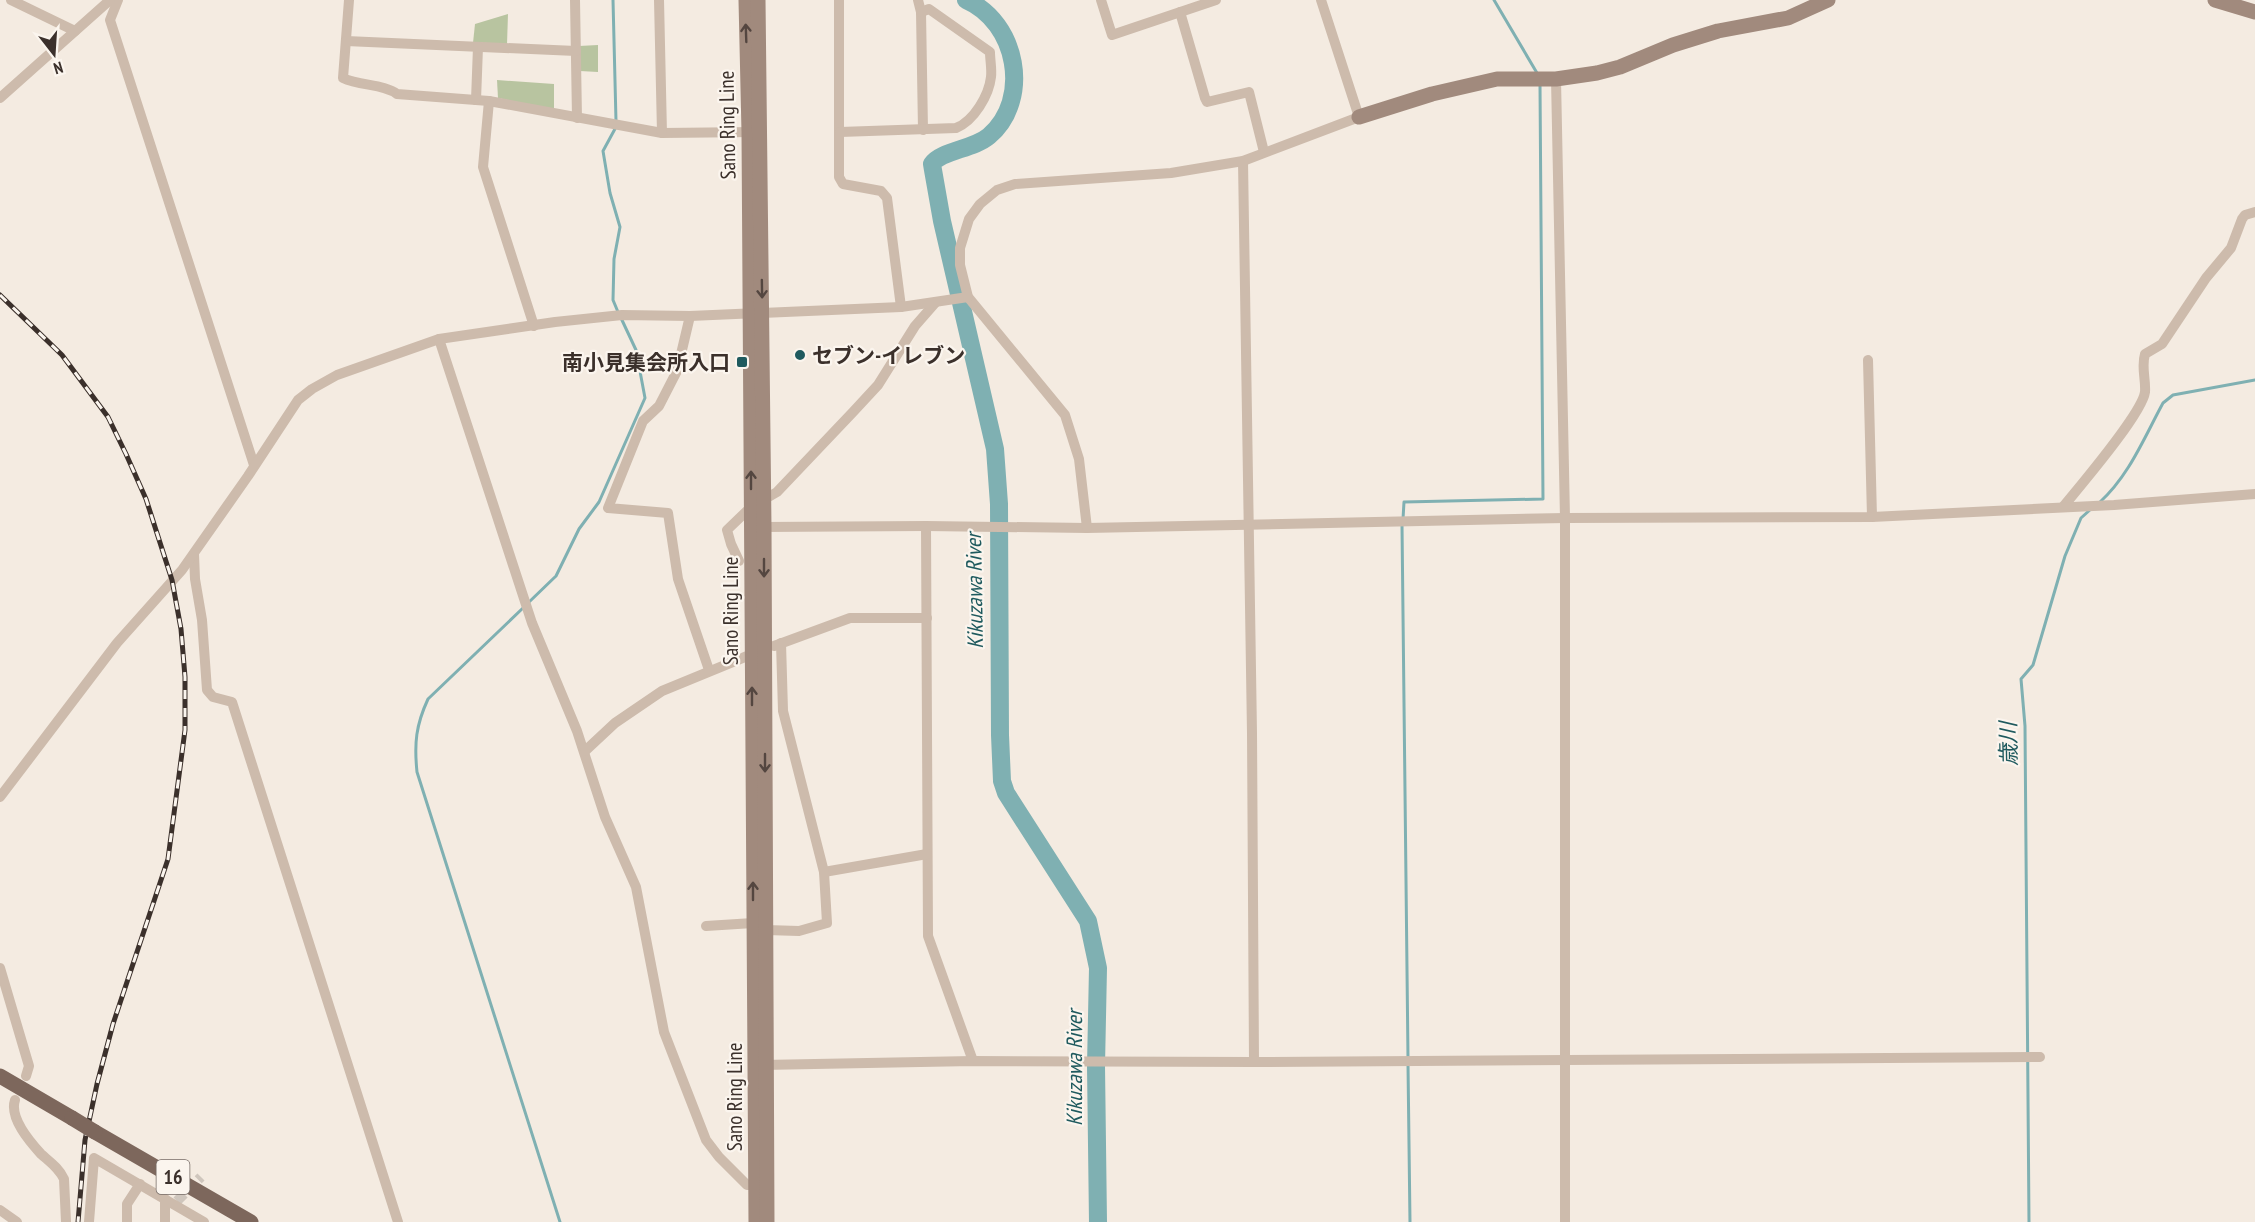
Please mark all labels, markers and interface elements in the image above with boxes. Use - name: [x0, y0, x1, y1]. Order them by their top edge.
- one-way arrow: [741, 23, 752, 43]
- north arrow: [24, 24, 84, 84]
- text: N: [51, 58, 65, 79]
- street label: Sano Ring Line: [713, 70, 741, 180]
- one-way arrow: [756, 279, 768, 299]
- place label: セブン-イレブン: [812, 342, 965, 369]
- marker: セブン-イレブン: [793, 348, 807, 362]
- place label: 南小見集会所入口: [562, 349, 730, 376]
- marker: 南小見集会所入口: [735, 355, 749, 369]
- one-way arrow: [745, 470, 757, 490]
- water label: Kikuzawa River: [959, 530, 989, 649]
- street label: Sano Ring Line: [717, 557, 744, 665]
- one-way arrow: [758, 558, 770, 578]
- one-way arrow: [746, 686, 758, 706]
- water label: 歳川: [1994, 720, 2022, 766]
- one-way arrow: [759, 753, 771, 773]
- one-way arrow: [747, 881, 759, 901]
- water label: Kikuzawa River: [1060, 1007, 1088, 1126]
- street label: Sano Ring Line: [721, 1043, 748, 1151]
- road number: 16: [156, 1160, 190, 1194]

